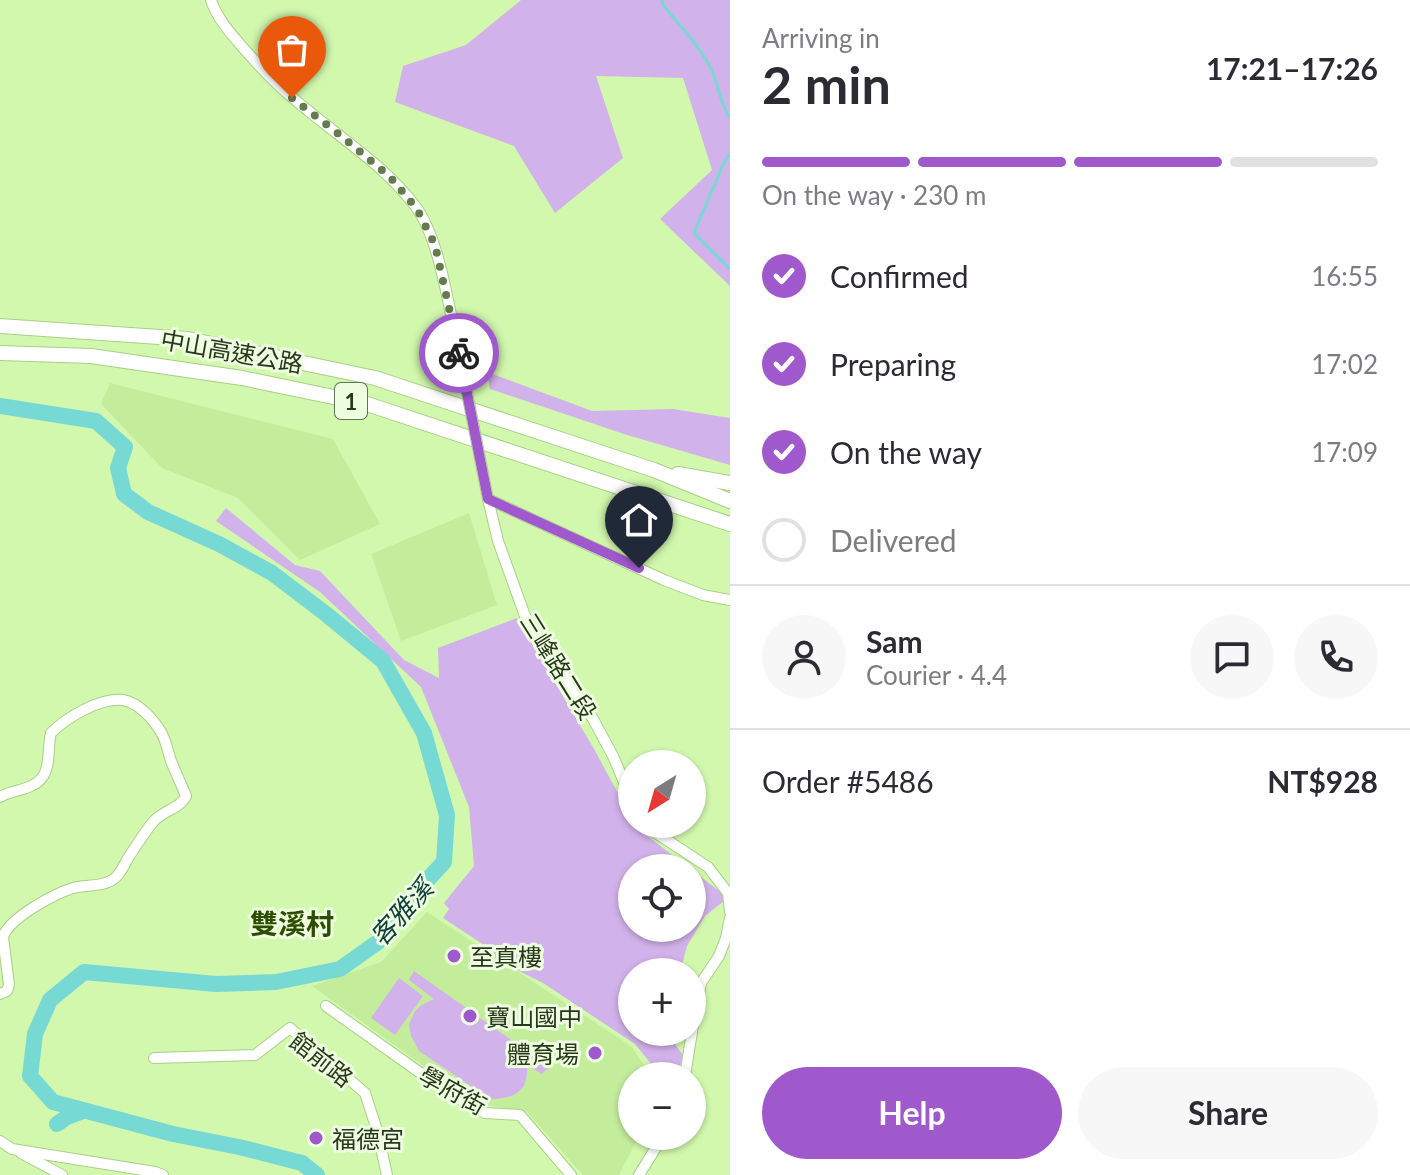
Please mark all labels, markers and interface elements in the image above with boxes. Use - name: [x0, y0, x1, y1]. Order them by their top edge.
- pin: [258, 16, 326, 98]
- text: Arriving in: [762, 22, 880, 54]
- icon: bag: [270, 28, 314, 72]
- text: 17:21–17:26: [1206, 50, 1378, 86]
- text: 2 min: [762, 53, 891, 115]
- text: On the way · 230 m: [762, 179, 986, 211]
- icon: check: [762, 254, 806, 298]
- text: Confirmed: [830, 258, 969, 294]
- text: 16:55: [1311, 260, 1378, 292]
- courier: [419, 313, 499, 393]
- street label: 中山高速公路: [159, 324, 305, 378]
- icon: bike: [437, 331, 481, 375]
- icon: check: [762, 342, 806, 386]
- text: Preparing: [830, 346, 956, 382]
- text: 17:02: [1311, 348, 1378, 380]
- road number: 1: [335, 383, 367, 419]
- icon: check: [762, 430, 806, 474]
- text: On the way: [830, 434, 982, 470]
- text: 17:09: [1311, 436, 1378, 468]
- pin: [605, 486, 673, 568]
- icon: home: [617, 498, 661, 542]
- text: Delivered: [830, 522, 957, 558]
- street label: 三峰路二段: [515, 607, 603, 725]
- button: person: [762, 615, 846, 699]
- button: chat: [1190, 615, 1274, 699]
- button: phone: [1294, 615, 1378, 699]
- text: Sam: [866, 623, 923, 659]
- text: Courier · 4.4: [866, 659, 1007, 691]
- north arrow: [618, 750, 706, 838]
- map controls: [618, 750, 706, 1150]
- text: Order #5486: [762, 763, 934, 799]
- text: NT$928: [1267, 763, 1378, 799]
- button: locate: [618, 854, 706, 942]
- water label: 客雅溪: [363, 869, 442, 952]
- district label: 雙溪村: [250, 906, 334, 940]
- place label: 至真樓: [470, 942, 542, 971]
- marker: 至真樓: [445, 947, 463, 965]
- button: +: [618, 958, 706, 1046]
- place label: 寶山國中: [486, 1002, 582, 1031]
- marker: 寶山國中: [461, 1007, 479, 1025]
- street label: 館前路: [285, 1025, 359, 1093]
- place label: 體育場: [507, 1039, 579, 1068]
- marker: 體育場: [586, 1044, 604, 1062]
- street label: 學府街: [414, 1060, 492, 1120]
- button: −: [618, 1062, 706, 1150]
- button: Help: [762, 1067, 1062, 1159]
- button: Share: [1078, 1067, 1378, 1159]
- place label: 福德宮: [332, 1124, 404, 1153]
- marker: 福德宮: [307, 1129, 325, 1147]

